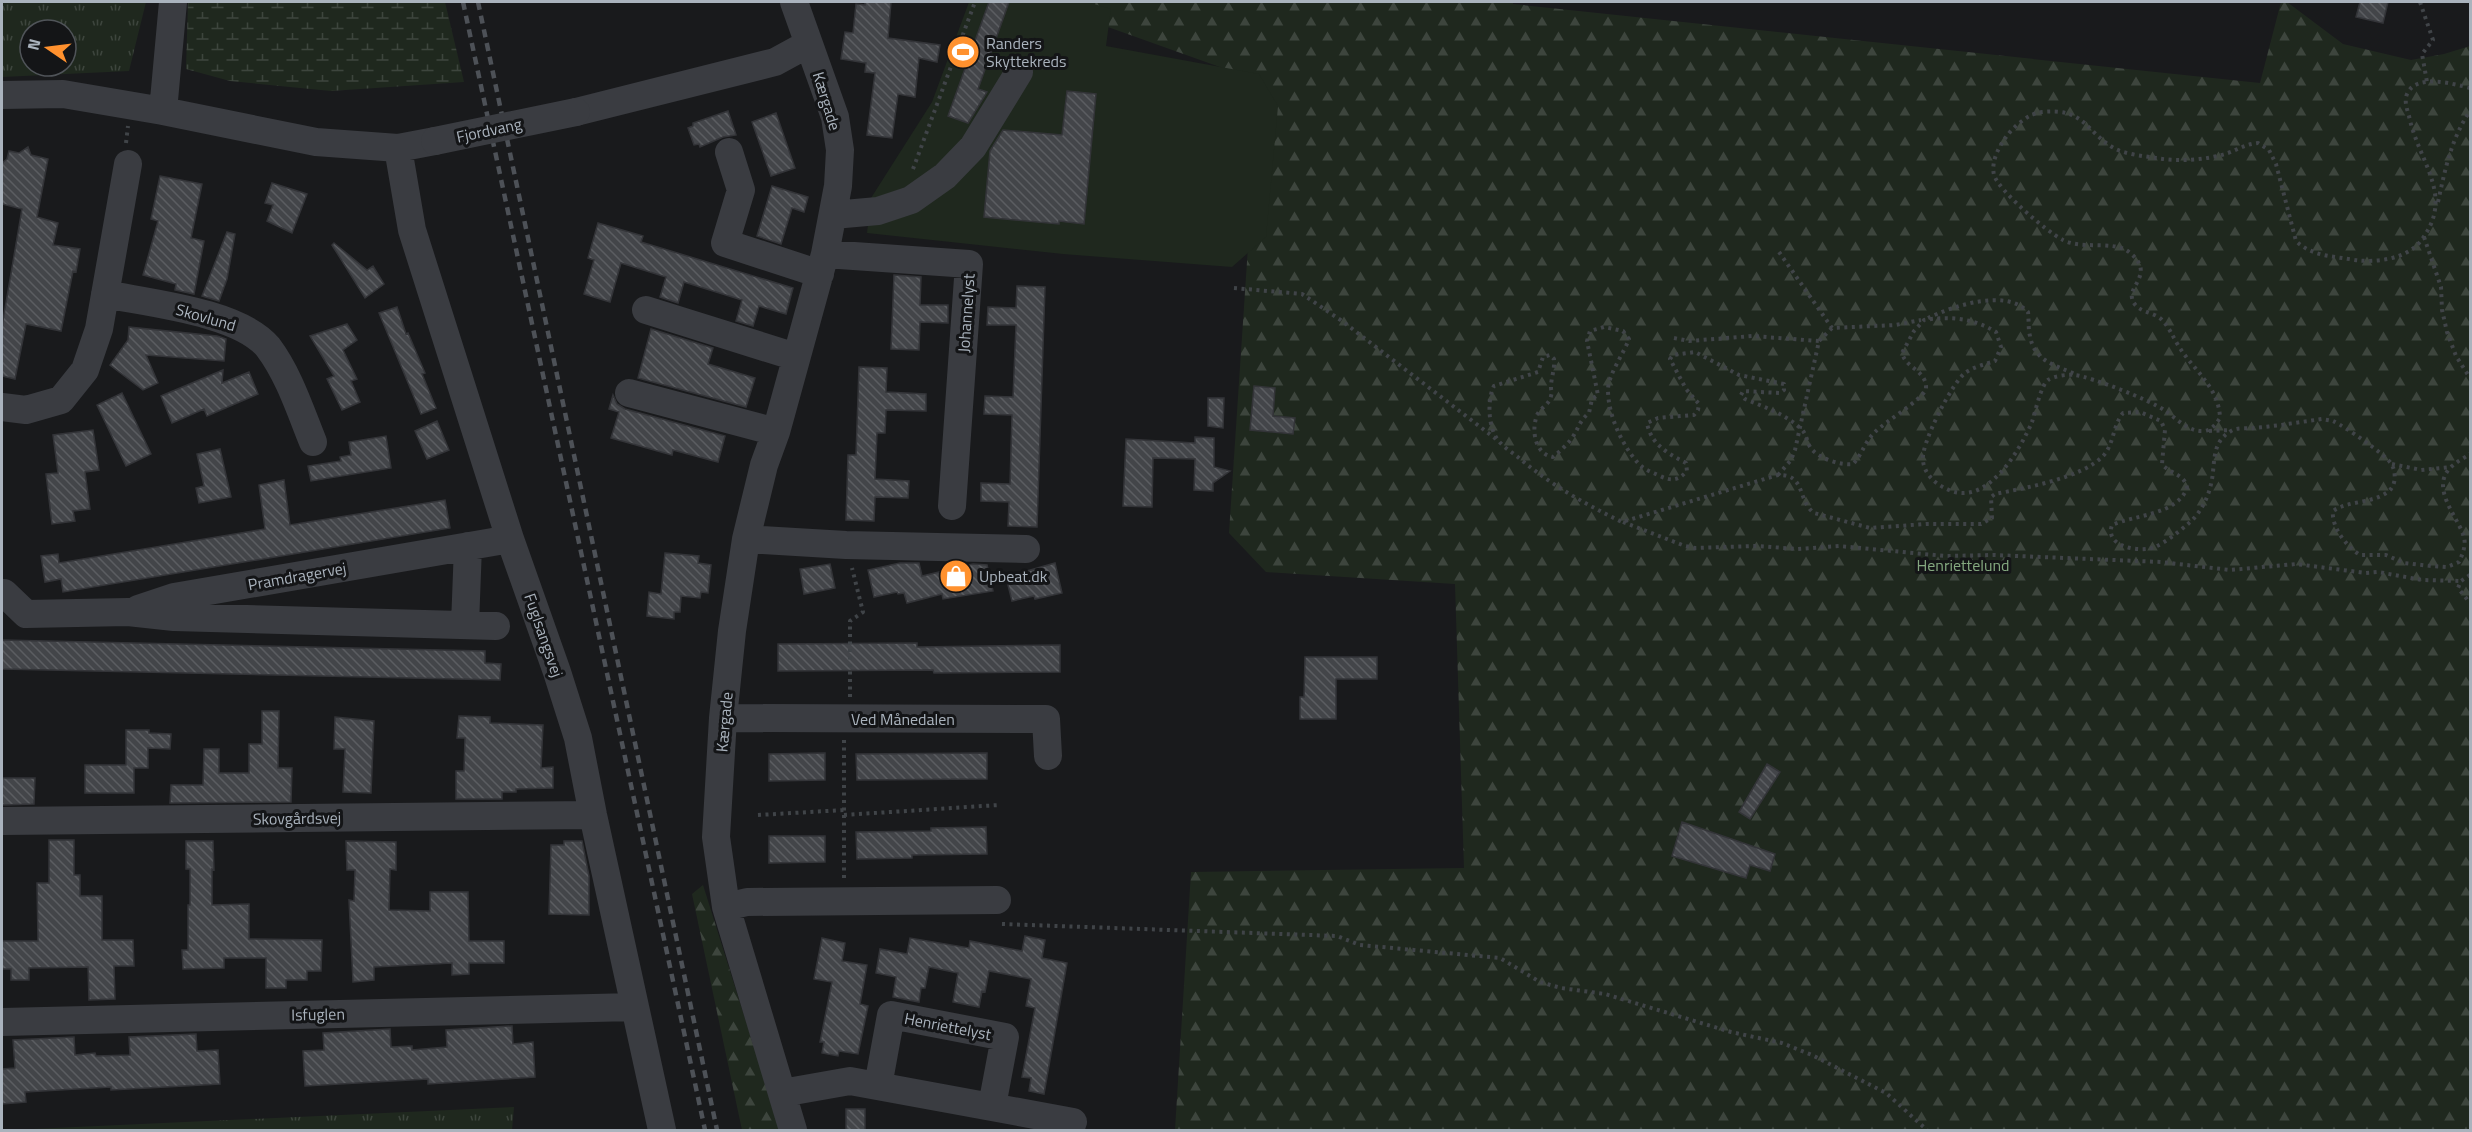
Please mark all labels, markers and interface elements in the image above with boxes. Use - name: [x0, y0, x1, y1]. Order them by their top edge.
- north arrow: [18, 18, 78, 78]
- place label: Randers Skyttekreds: [986, 31, 1066, 73]
- sports icon: Randers Skyttekreds: [945, 34, 981, 70]
- text: N: [20, 36, 46, 53]
- street label: Kærgade: [807, 69, 847, 133]
- street label: Fjordvang: [454, 111, 524, 149]
- street label: Johannelyst: [951, 272, 981, 353]
- street label: Skovlund: [173, 297, 239, 337]
- park label: Henriettelund: [1916, 553, 2010, 577]
- street label: Pramdragervej: [246, 556, 348, 596]
- shop icon: Upbeat.dk: [938, 558, 974, 594]
- place label: Upbeat.dk: [979, 564, 1048, 588]
- street label: Fuglsangsvej: [518, 590, 570, 680]
- street label: Kærgade: [709, 691, 739, 753]
- street label: Ved Månedalen: [851, 707, 955, 731]
- street label: Skovgårdsvej: [253, 805, 341, 831]
- street label: Isfuglen: [291, 1002, 345, 1026]
- street label: Henriettelyst: [902, 1006, 994, 1046]

